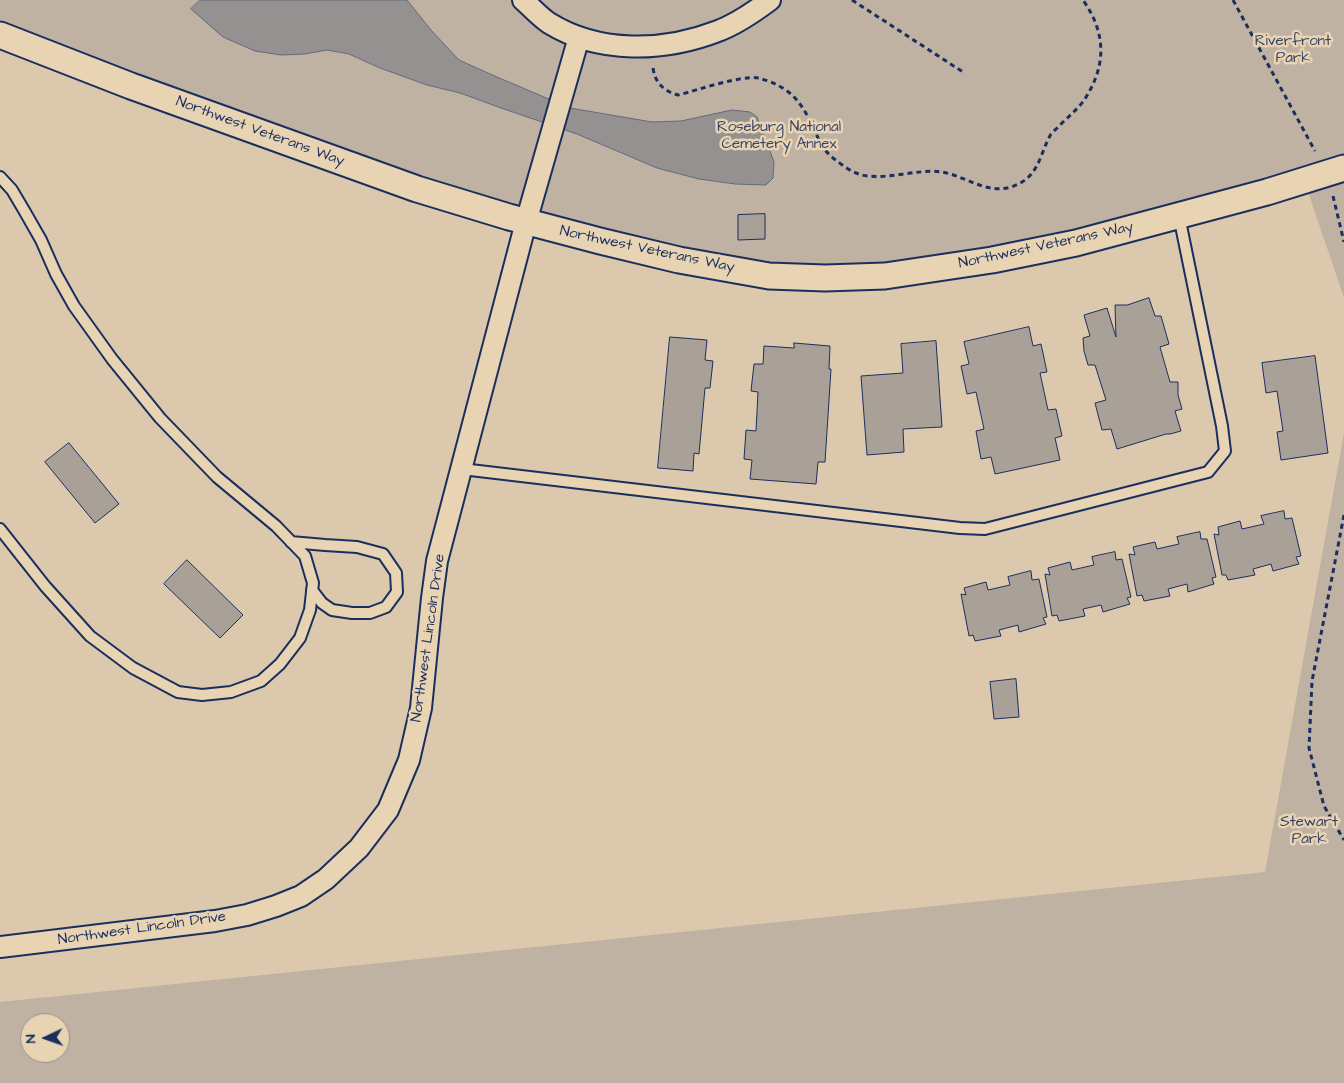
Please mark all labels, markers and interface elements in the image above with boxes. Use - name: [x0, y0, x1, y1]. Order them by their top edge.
- park label: Riverfront Park: [1255, 33, 1331, 68]
- street label: Northwest Veterans Way: [173, 93, 347, 171]
- park label: Roseburg National Cemetery Annex: [717, 119, 841, 154]
- street label: Northwest Veterans Way: [957, 219, 1135, 273]
- street label: Northwest Veterans Way: [558, 223, 736, 277]
- street label: Northwest Lincoln Drive: [408, 553, 450, 723]
- park label: Stewart Park: [1280, 814, 1338, 849]
- street label: Northwest Lincoln Drive: [57, 908, 227, 950]
- north arrow: [20, 1013, 70, 1063]
- text: N: [21, 1034, 41, 1044]

